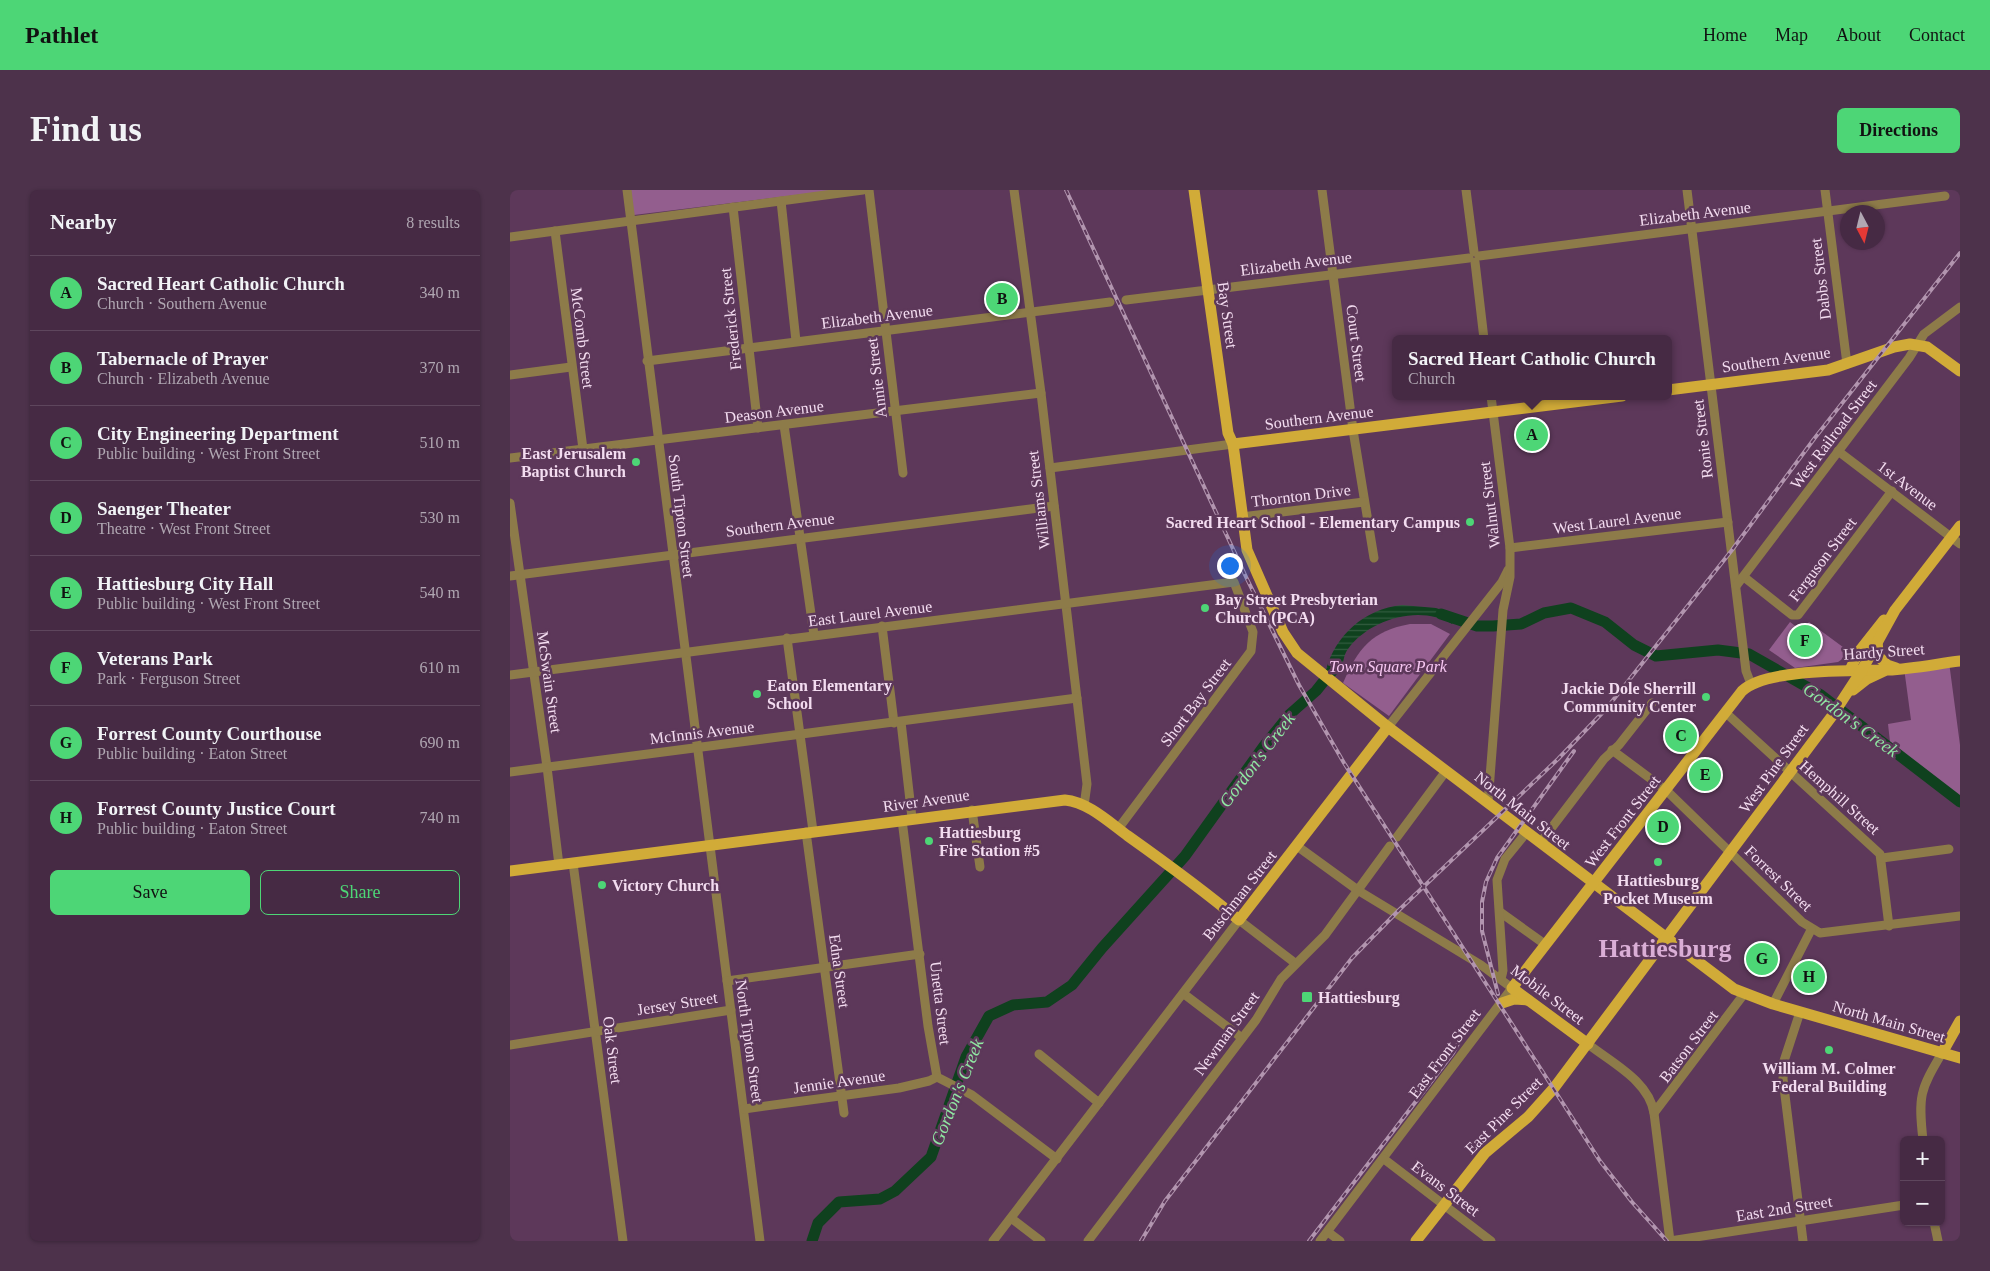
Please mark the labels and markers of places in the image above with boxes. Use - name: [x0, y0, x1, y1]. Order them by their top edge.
- pin: B: [986, 280, 1018, 318]
- pin: A: [1516, 416, 1548, 454]
- place label: East Jerusalem Baptist Church: [521, 445, 627, 481]
- marker: East Jerusalem Baptist Church: [630, 456, 642, 468]
- place label: Sacred Heart School - Elementary Campus: [1166, 514, 1460, 532]
- marker: Sacred Heart School - Elementary Campus: [1464, 516, 1476, 528]
- place label: Bay Street Presbyterian Church (PCA): [1215, 591, 1378, 627]
- marker: Bay Street Presbyterian Church (PCA): [1199, 602, 1211, 614]
- pin: F: [1789, 622, 1821, 660]
- place label: Eaton Elementary School: [767, 677, 892, 712]
- place label: Jackie Dole Sherrill Community Center: [1561, 680, 1697, 716]
- marker: Eaton Elementary School: [751, 688, 763, 700]
- marker: Jackie Dole Sherrill Community Center: [1700, 691, 1712, 703]
- pin: C: [1665, 717, 1697, 755]
- pin: E: [1689, 756, 1721, 794]
- pin: D: [1647, 808, 1679, 846]
- place label: Hattiesburg Fire Station #5: [939, 824, 1040, 859]
- marker: Hattiesburg Fire Station #5: [923, 835, 935, 847]
- marker: Hattiesburg Pocket Museum: [1652, 856, 1664, 868]
- place label: Hattiesburg Pocket Museum: [1603, 872, 1714, 907]
- place label: Victory Church: [612, 877, 719, 895]
- marker: Victory Church: [596, 879, 608, 891]
- pin: G: [1746, 940, 1778, 978]
- pin: H: [1793, 958, 1825, 996]
- place label: Hattiesburg: [1318, 989, 1400, 1007]
- marker: Hattiesburg: [1300, 990, 1314, 1004]
- marker: William M. Colmer Federal Building: [1823, 1044, 1835, 1056]
- place label: William M. Colmer Federal Building: [1762, 1060, 1896, 1096]

